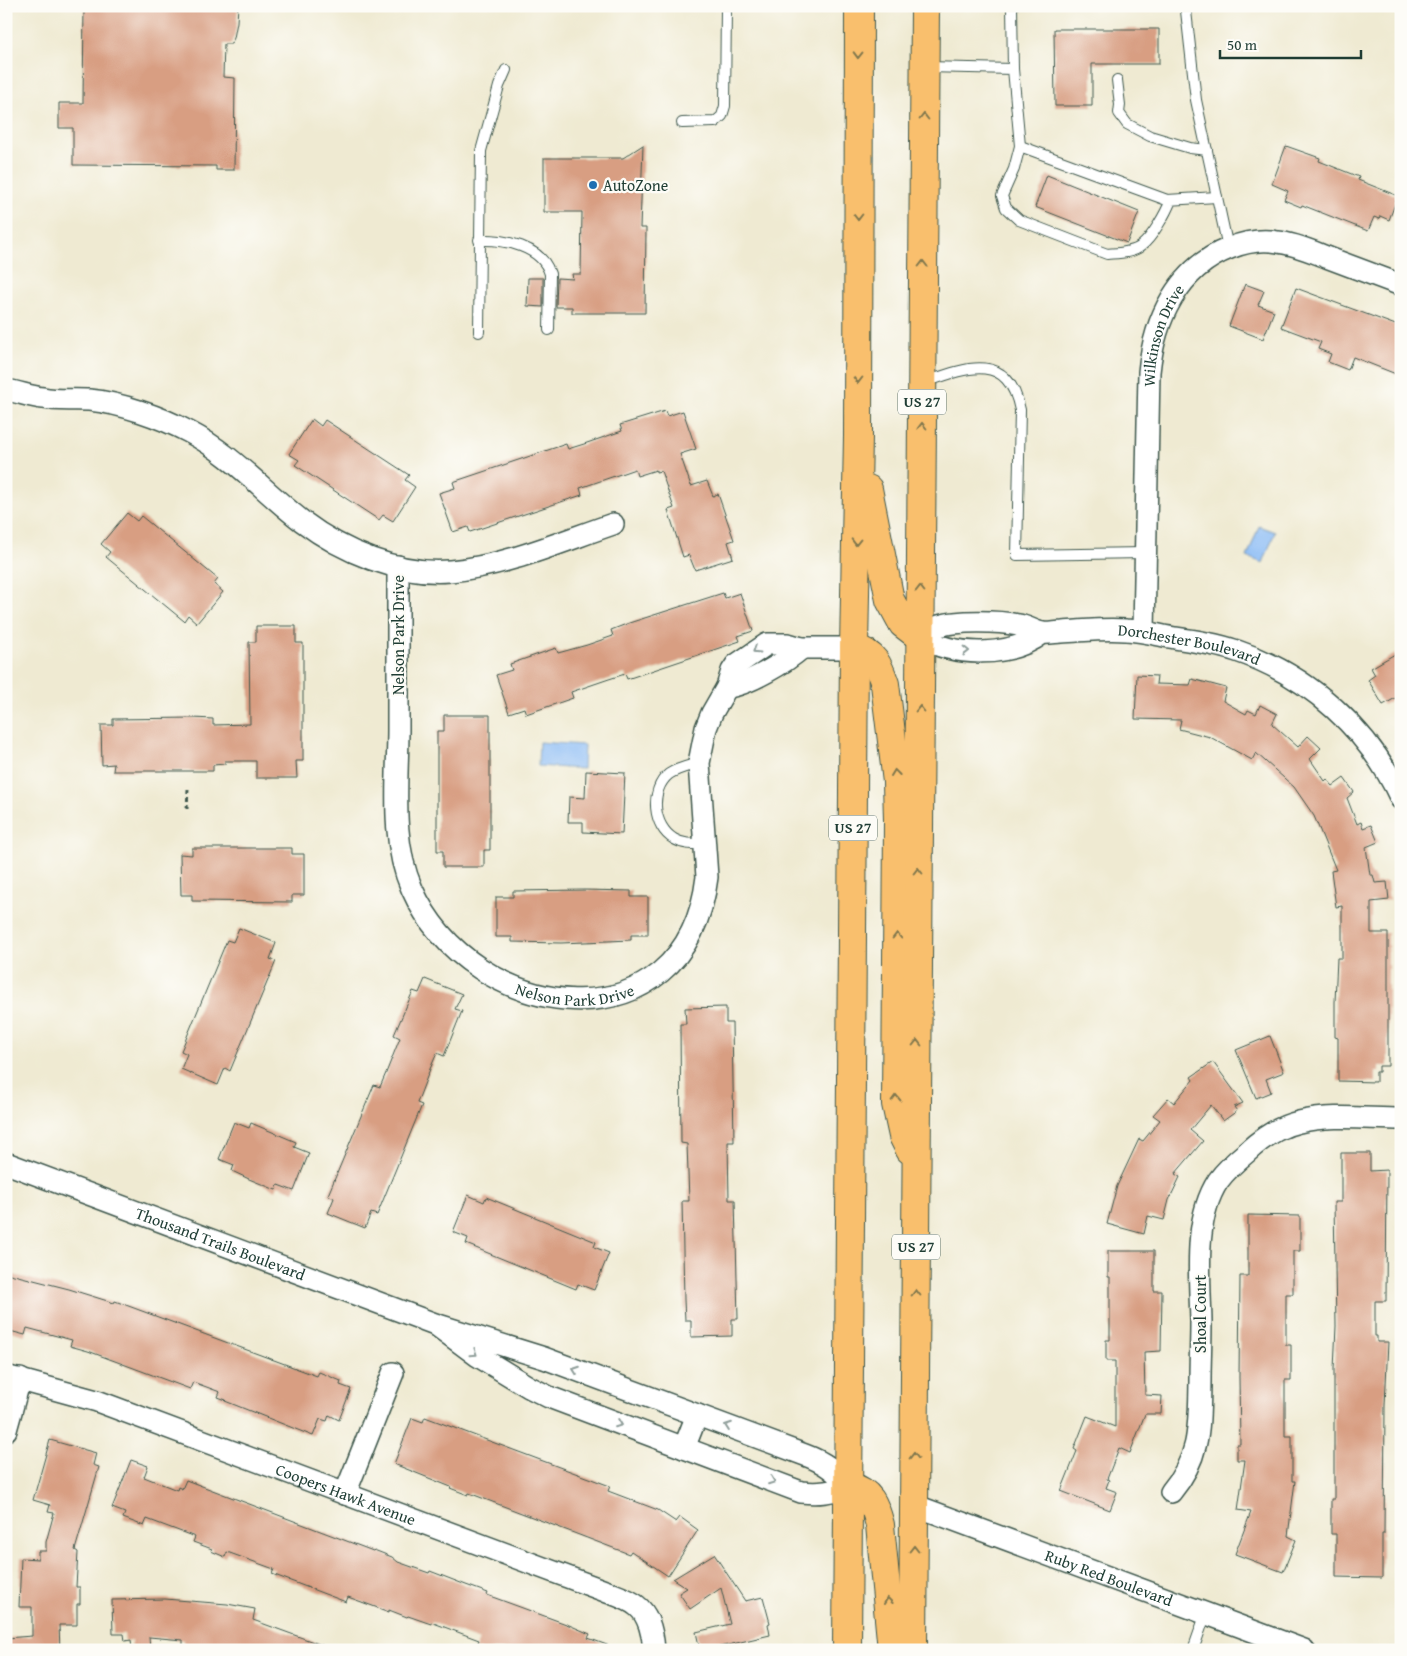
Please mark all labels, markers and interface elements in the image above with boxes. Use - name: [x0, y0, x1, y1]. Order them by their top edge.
- scale bar: [1220, 28, 1361, 60]
- text: 50 m: [1227, 34, 1258, 55]
- one-way arrow: [853, 51, 864, 59]
- one-way arrow: [919, 113, 929, 120]
- place label: AutoZone: [603, 173, 668, 197]
- marker: AutoZone: [587, 179, 599, 191]
- one-way arrow: [853, 214, 863, 222]
- one-way arrow: [918, 259, 928, 267]
- street label: Wilkinson Drive: [1137, 279, 1190, 387]
- one-way arrow: [853, 376, 863, 384]
- road number: US 27: [898, 390, 946, 414]
- one-way arrow: [917, 422, 927, 430]
- one-way arrow: [851, 539, 861, 547]
- street label: Nelson Park Drive: [386, 575, 410, 695]
- one-way arrow: [915, 584, 926, 592]
- street label: Dorchester Boulevard: [1117, 617, 1265, 671]
- one-way arrow: [752, 644, 761, 653]
- one-way arrow: [962, 646, 970, 656]
- one-way arrow: [915, 705, 925, 712]
- one-way arrow: [890, 769, 901, 777]
- road number: US 27: [829, 816, 877, 840]
- one-way arrow: [913, 867, 924, 875]
- one-way arrow: [892, 931, 903, 939]
- street label: Nelson Park Drive: [512, 976, 638, 1012]
- one-way arrow: [912, 1039, 922, 1047]
- one-way arrow: [891, 1094, 902, 1102]
- street label: Thousand Trails Boulevard: [132, 1201, 309, 1286]
- road number: US 27: [892, 1234, 940, 1260]
- street label: Shoal Court: [1188, 1275, 1212, 1353]
- one-way arrow: [911, 1289, 921, 1297]
- one-way arrow: [468, 1347, 478, 1356]
- one-way arrow: [572, 1366, 581, 1376]
- one-way arrow: [615, 1418, 623, 1428]
- one-way arrow: [724, 1422, 733, 1432]
- one-way arrow: [909, 1452, 920, 1460]
- street label: Coopers Hawk Avenue: [272, 1457, 419, 1531]
- one-way arrow: [767, 1475, 775, 1485]
- street label: Ruby Red Boulevard: [1042, 1543, 1177, 1612]
- one-way arrow: [909, 1544, 919, 1552]
- one-way arrow: [883, 1597, 894, 1605]

